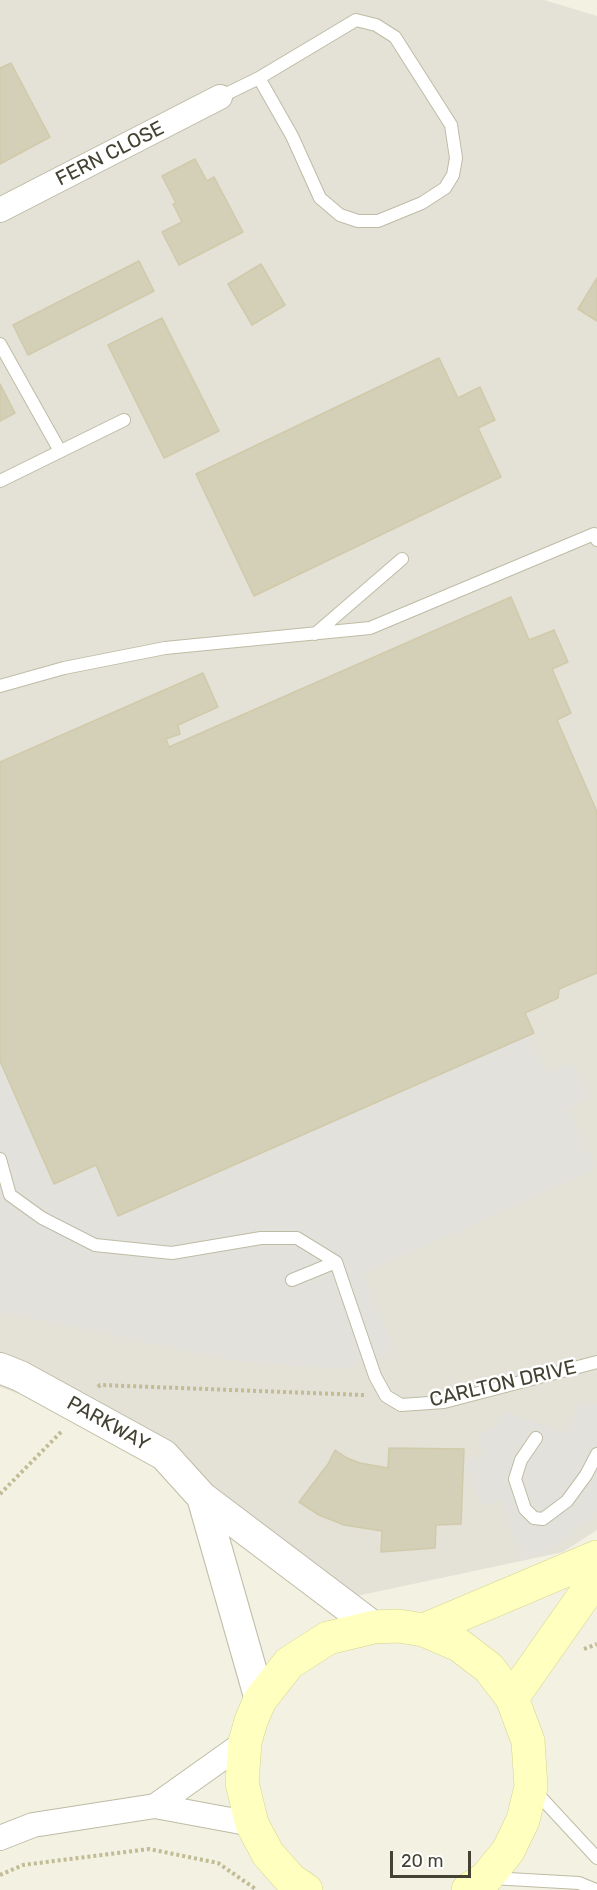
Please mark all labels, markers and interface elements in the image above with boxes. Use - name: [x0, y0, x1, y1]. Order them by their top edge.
- street label: FERN CLOSE: [52, 116, 168, 192]
- street label: CARLTON DRIVE: [427, 1355, 579, 1413]
- street label: PARKWAY: [62, 1391, 154, 1457]
- scale bar: [393, 1839, 474, 1877]
- text: 20 m: [401, 1850, 443, 1872]

